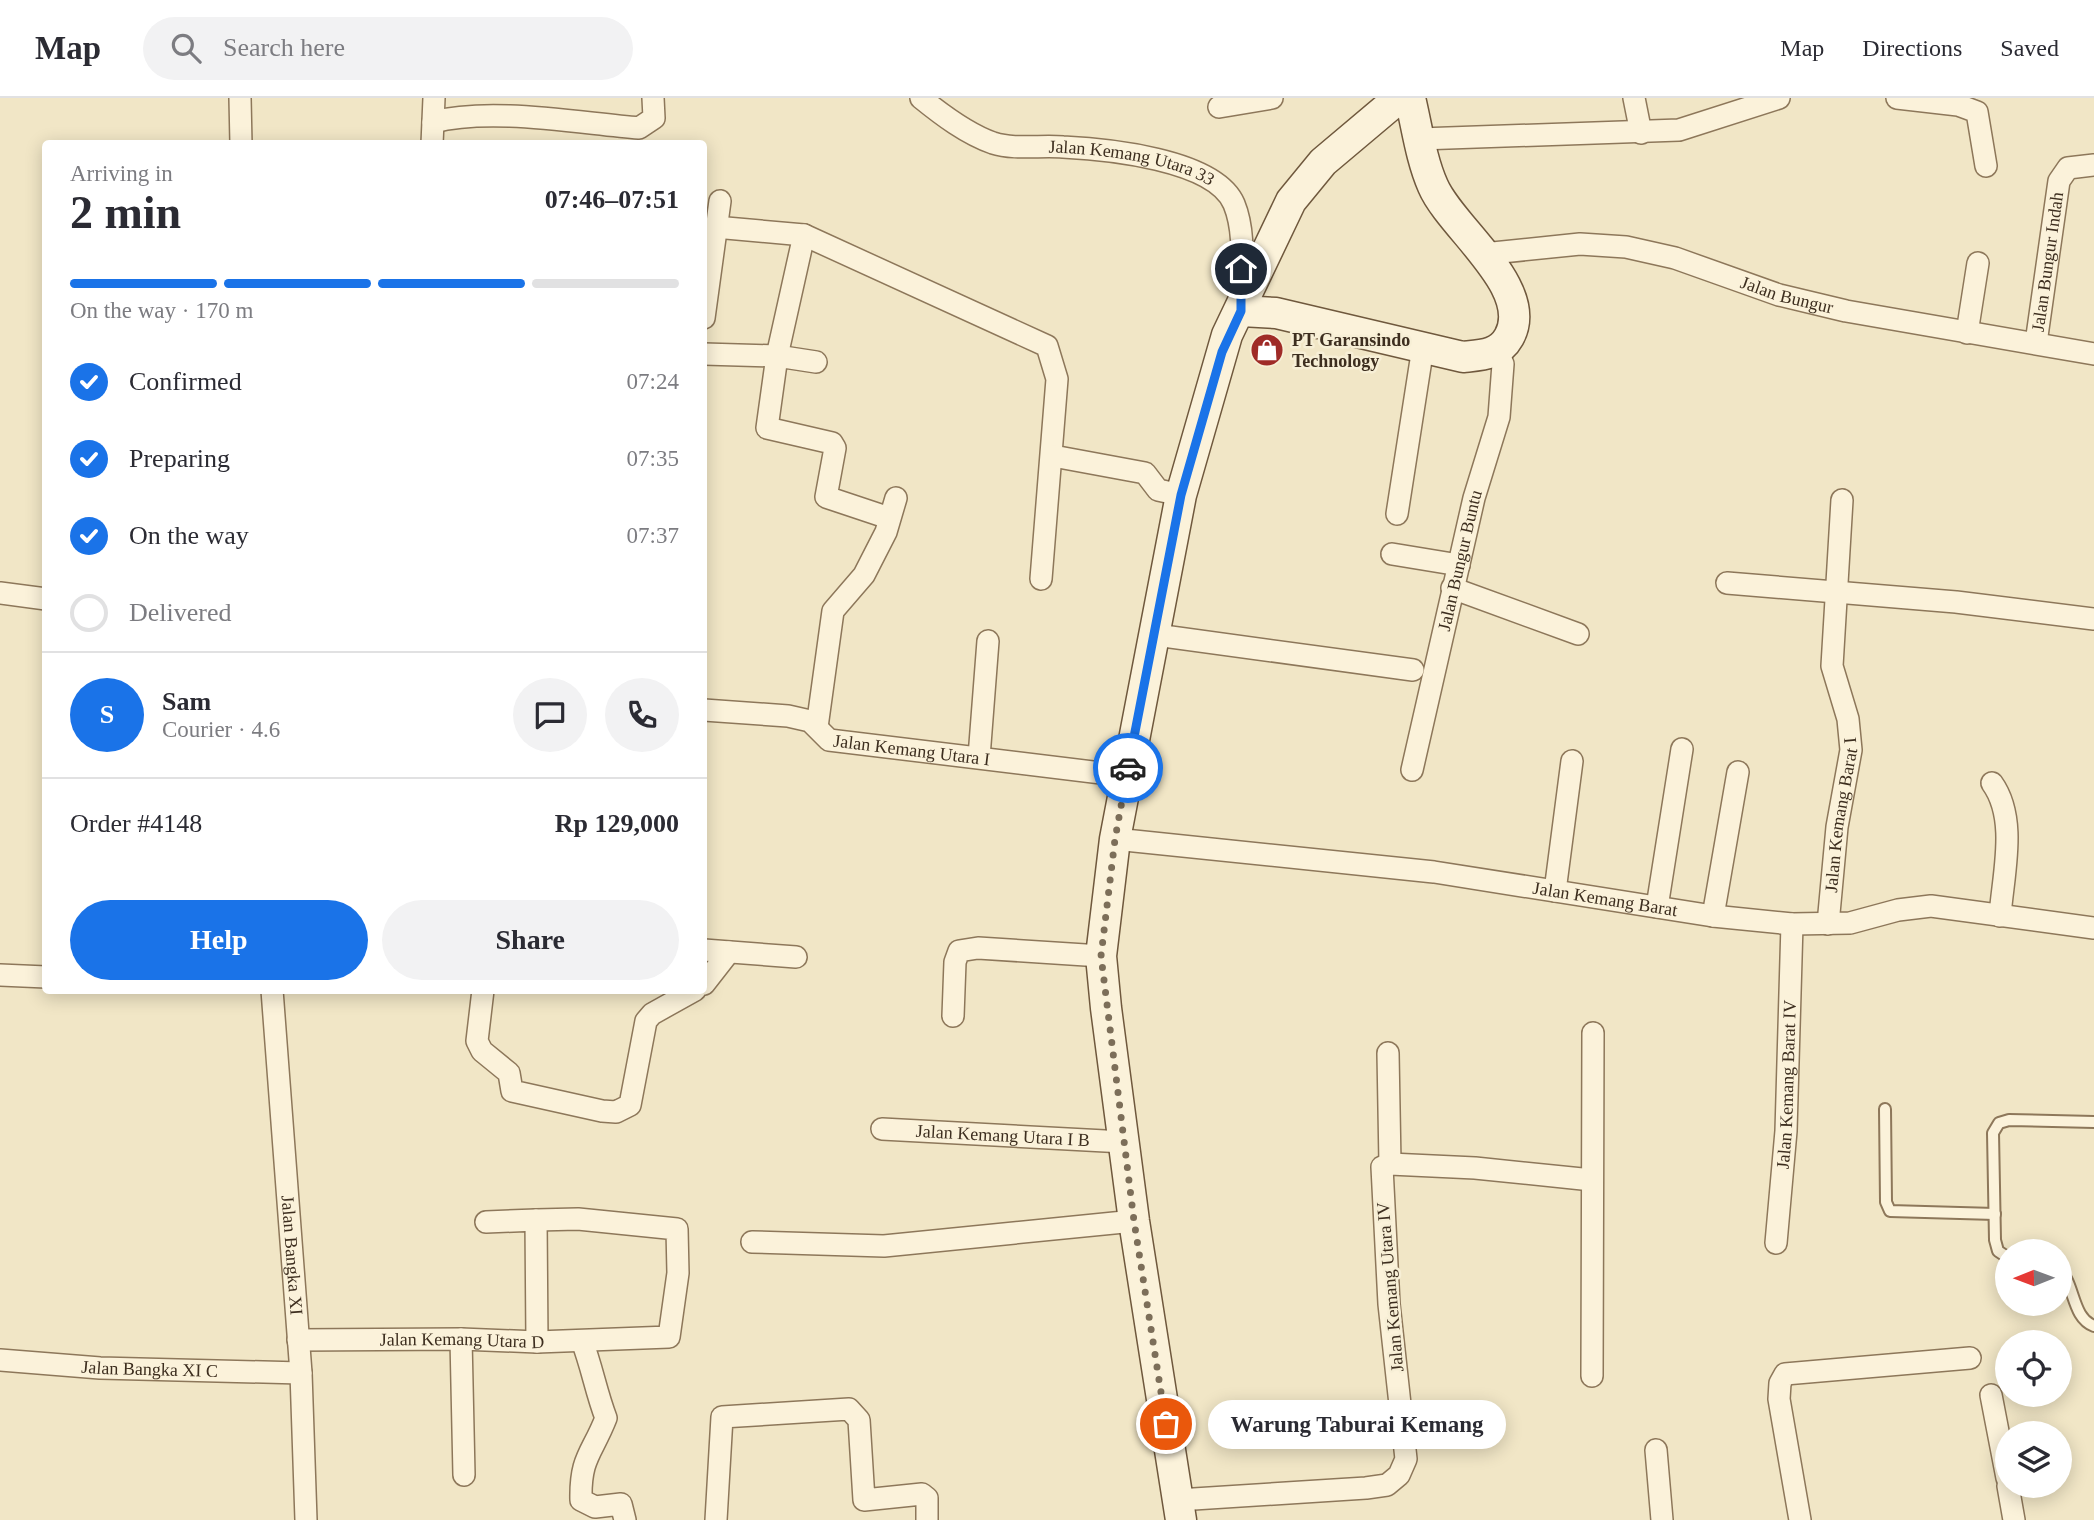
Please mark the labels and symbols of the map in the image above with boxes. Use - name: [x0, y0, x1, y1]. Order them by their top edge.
- street label: Jalan Kemang Utara 33: [1049, 136, 1218, 190]
- street label: Jalan Bungur Indah: [2028, 191, 2067, 333]
- pin: [1211, 239, 1271, 299]
- street label: Jalan Bungur: [1738, 272, 1835, 318]
- place label: PT Garansindo Technology: [1292, 330, 1410, 371]
- shop icon: PT Garansindo Technology: [1248, 331, 1286, 369]
- street label: Jalan Bungur Buntu: [1434, 487, 1486, 633]
- street label: Jalan Kemang Utara I: [832, 731, 991, 769]
- courier: [1093, 733, 1163, 803]
- street label: Jalan Kemang Barat I: [1821, 736, 1861, 893]
- street label: Jalan Kemang Barat: [1531, 878, 1679, 920]
- street label: Jalan Kemang Barat IV: [1773, 999, 1800, 1170]
- street label: Jalan Kemang Utara I B: [915, 1121, 1090, 1150]
- street label: Jalan Bangka XI: [278, 1195, 307, 1316]
- street label: Jalan Kemang Utara IV: [1373, 1201, 1407, 1373]
- north arrow: [1995, 1239, 2072, 1316]
- street label: Jalan Kemang Utara D: [380, 1329, 545, 1352]
- street label: Jalan Bangka XI C: [81, 1357, 218, 1381]
- pin: [1136, 1394, 1196, 1454]
- callout: Warung Taburai Kemang: [1208, 1400, 1506, 1448]

